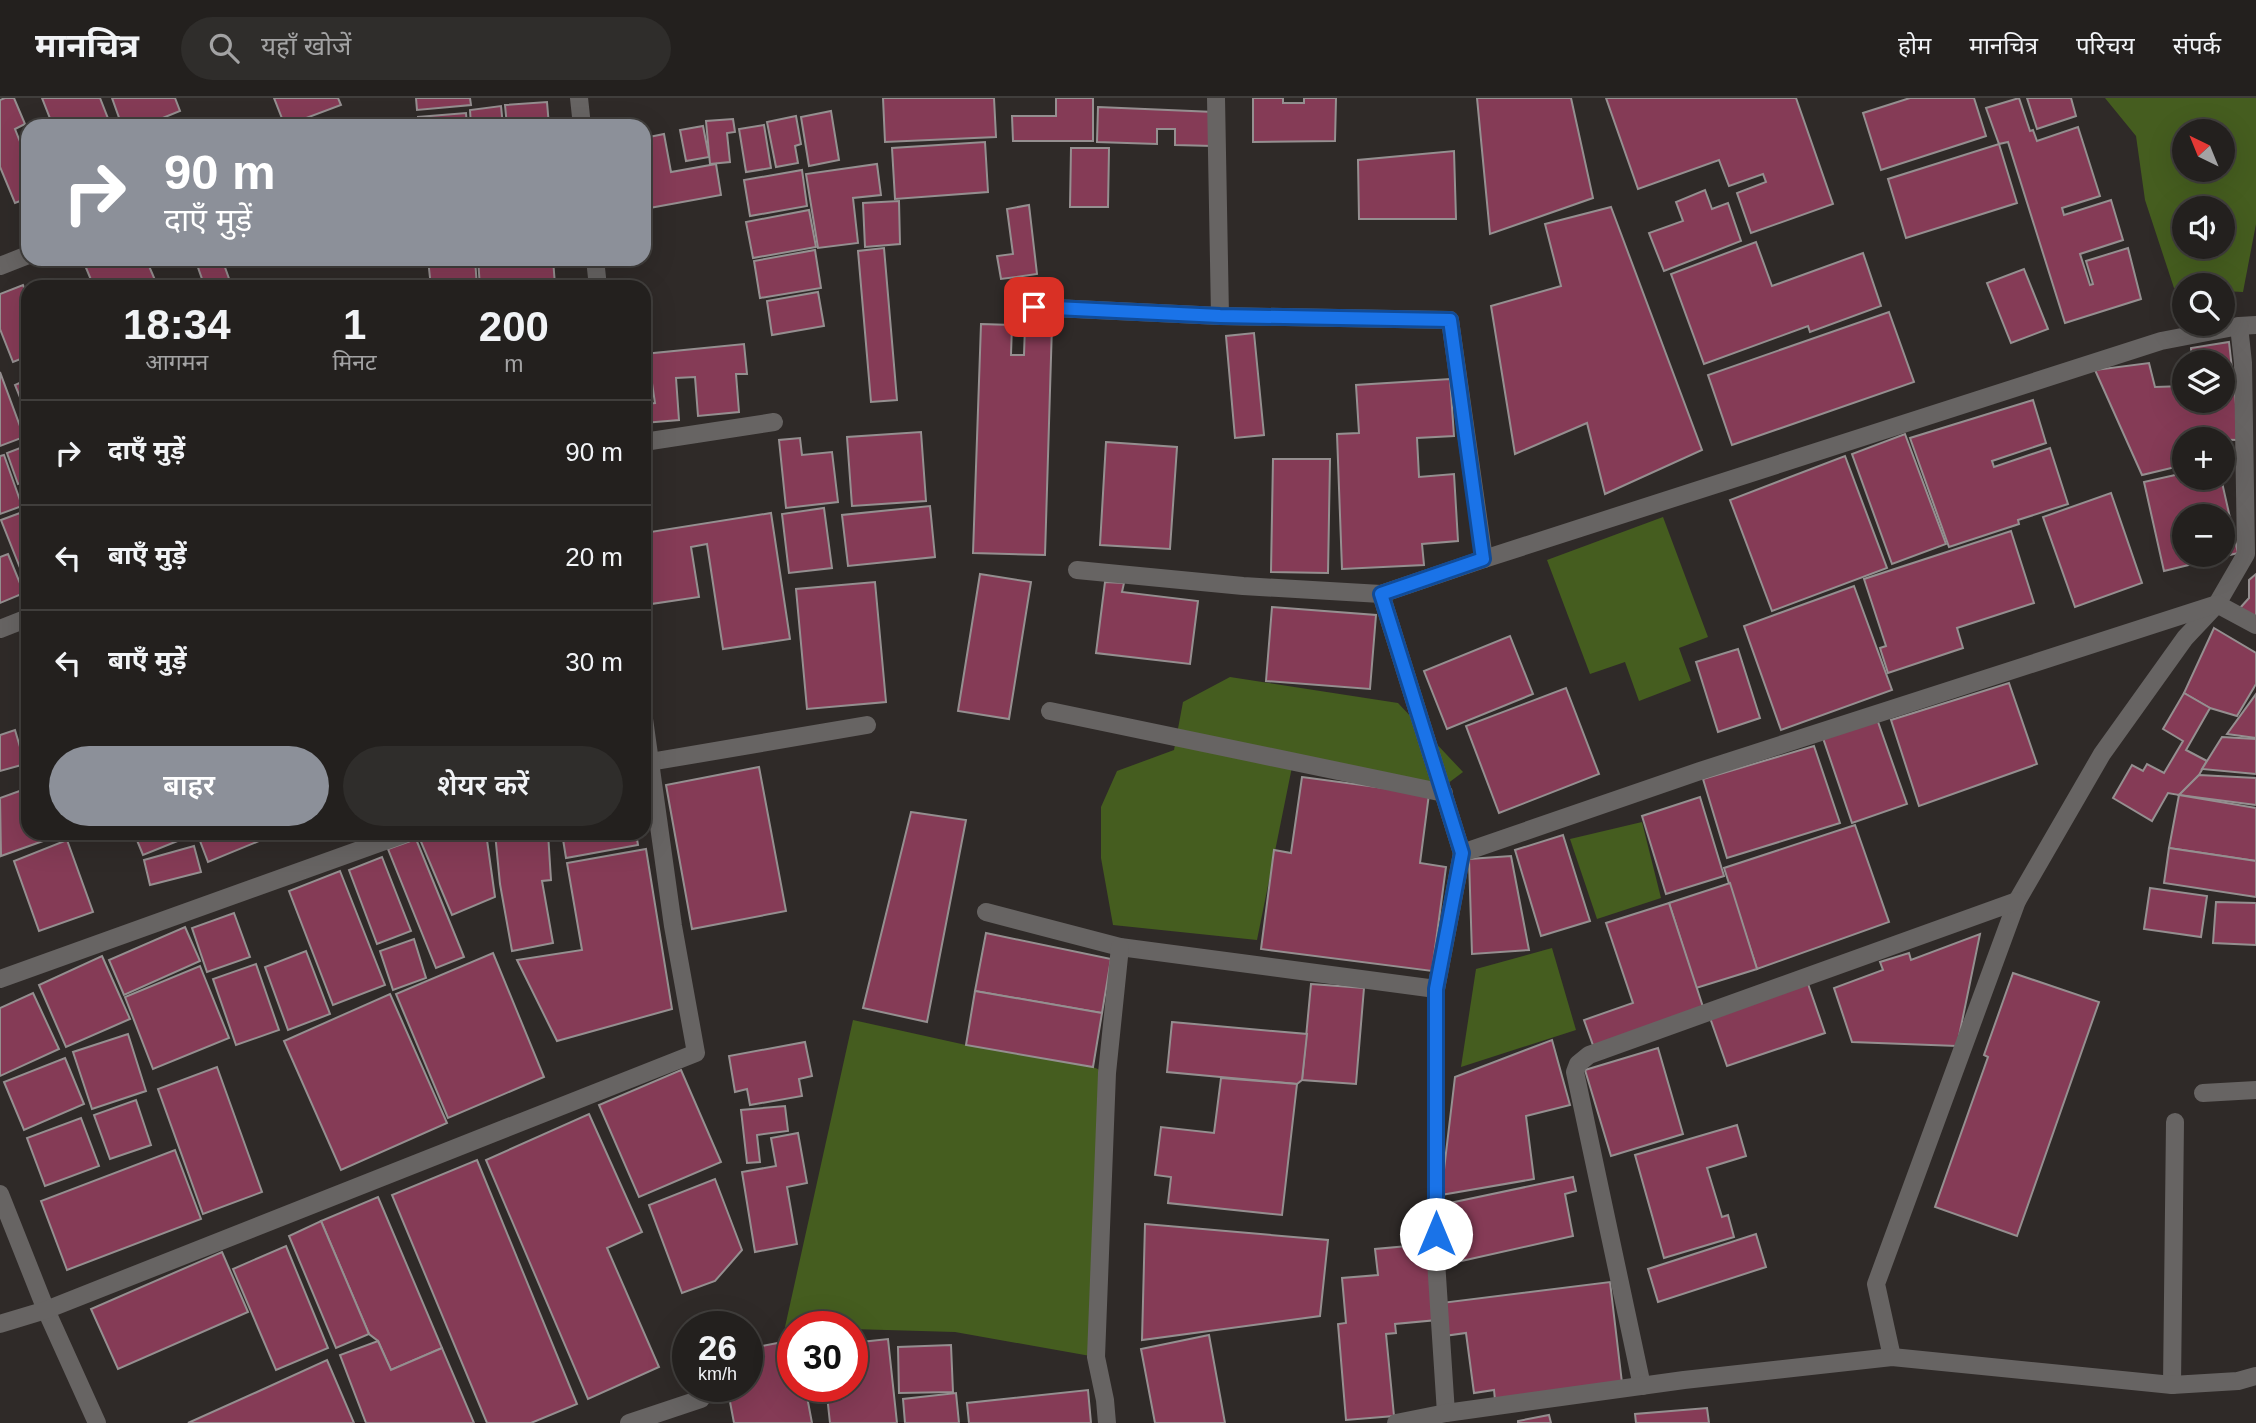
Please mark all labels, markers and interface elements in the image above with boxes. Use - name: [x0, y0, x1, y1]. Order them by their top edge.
- search box: [181, 17, 671, 80]
- text: मानचित्र: [35, 27, 139, 64]
- icon: search: [205, 29, 243, 67]
- text: यहाँ खोजें: [261, 31, 351, 61]
- text: होम: [1898, 32, 1931, 59]
- text: मानचित्र: [1969, 32, 2038, 59]
- text: परिचय: [2076, 32, 2135, 59]
- text: संपर्क: [2173, 32, 2221, 59]
- north arrow: [2172, 119, 2235, 182]
- map controls: [2172, 119, 2235, 567]
- text: 90 m: [164, 145, 276, 199]
- icon: right: [49, 147, 140, 238]
- button: sound: [2172, 196, 2235, 259]
- text: दाएँ मुड़ें: [164, 202, 252, 238]
- button: search: [2172, 273, 2235, 336]
- pin: [1004, 277, 1064, 337]
- icon: arrive: [1015, 288, 1053, 326]
- text: 18:34: [123, 301, 231, 348]
- text: 1: [343, 301, 366, 348]
- text: 200: [479, 303, 549, 350]
- text: आगमन: [145, 349, 208, 375]
- text: मिनट: [333, 349, 377, 375]
- button: layers: [2172, 350, 2235, 413]
- text: m: [504, 351, 523, 377]
- button: +: [2172, 427, 2235, 490]
- icon: right: [49, 434, 87, 472]
- text: दाएँ मुड़ें: [108, 435, 185, 465]
- text: 90 m: [565, 437, 623, 467]
- button: −: [2172, 504, 2235, 567]
- icon: left: [49, 539, 87, 577]
- text: बाएँ मुड़ें: [108, 540, 187, 570]
- text: 20 m: [565, 542, 623, 572]
- icon: left: [49, 644, 87, 682]
- text: बाएँ मुड़ें: [108, 645, 187, 675]
- text: 30 m: [565, 647, 623, 677]
- button: बाहर: [49, 746, 329, 826]
- button: शेयर करें: [343, 746, 623, 826]
- position arrow: [1399, 1197, 1473, 1271]
- speed limit sign: 30: [777, 1311, 868, 1402]
- text: 26: [698, 1328, 737, 1367]
- text: km/h: [698, 1364, 737, 1384]

